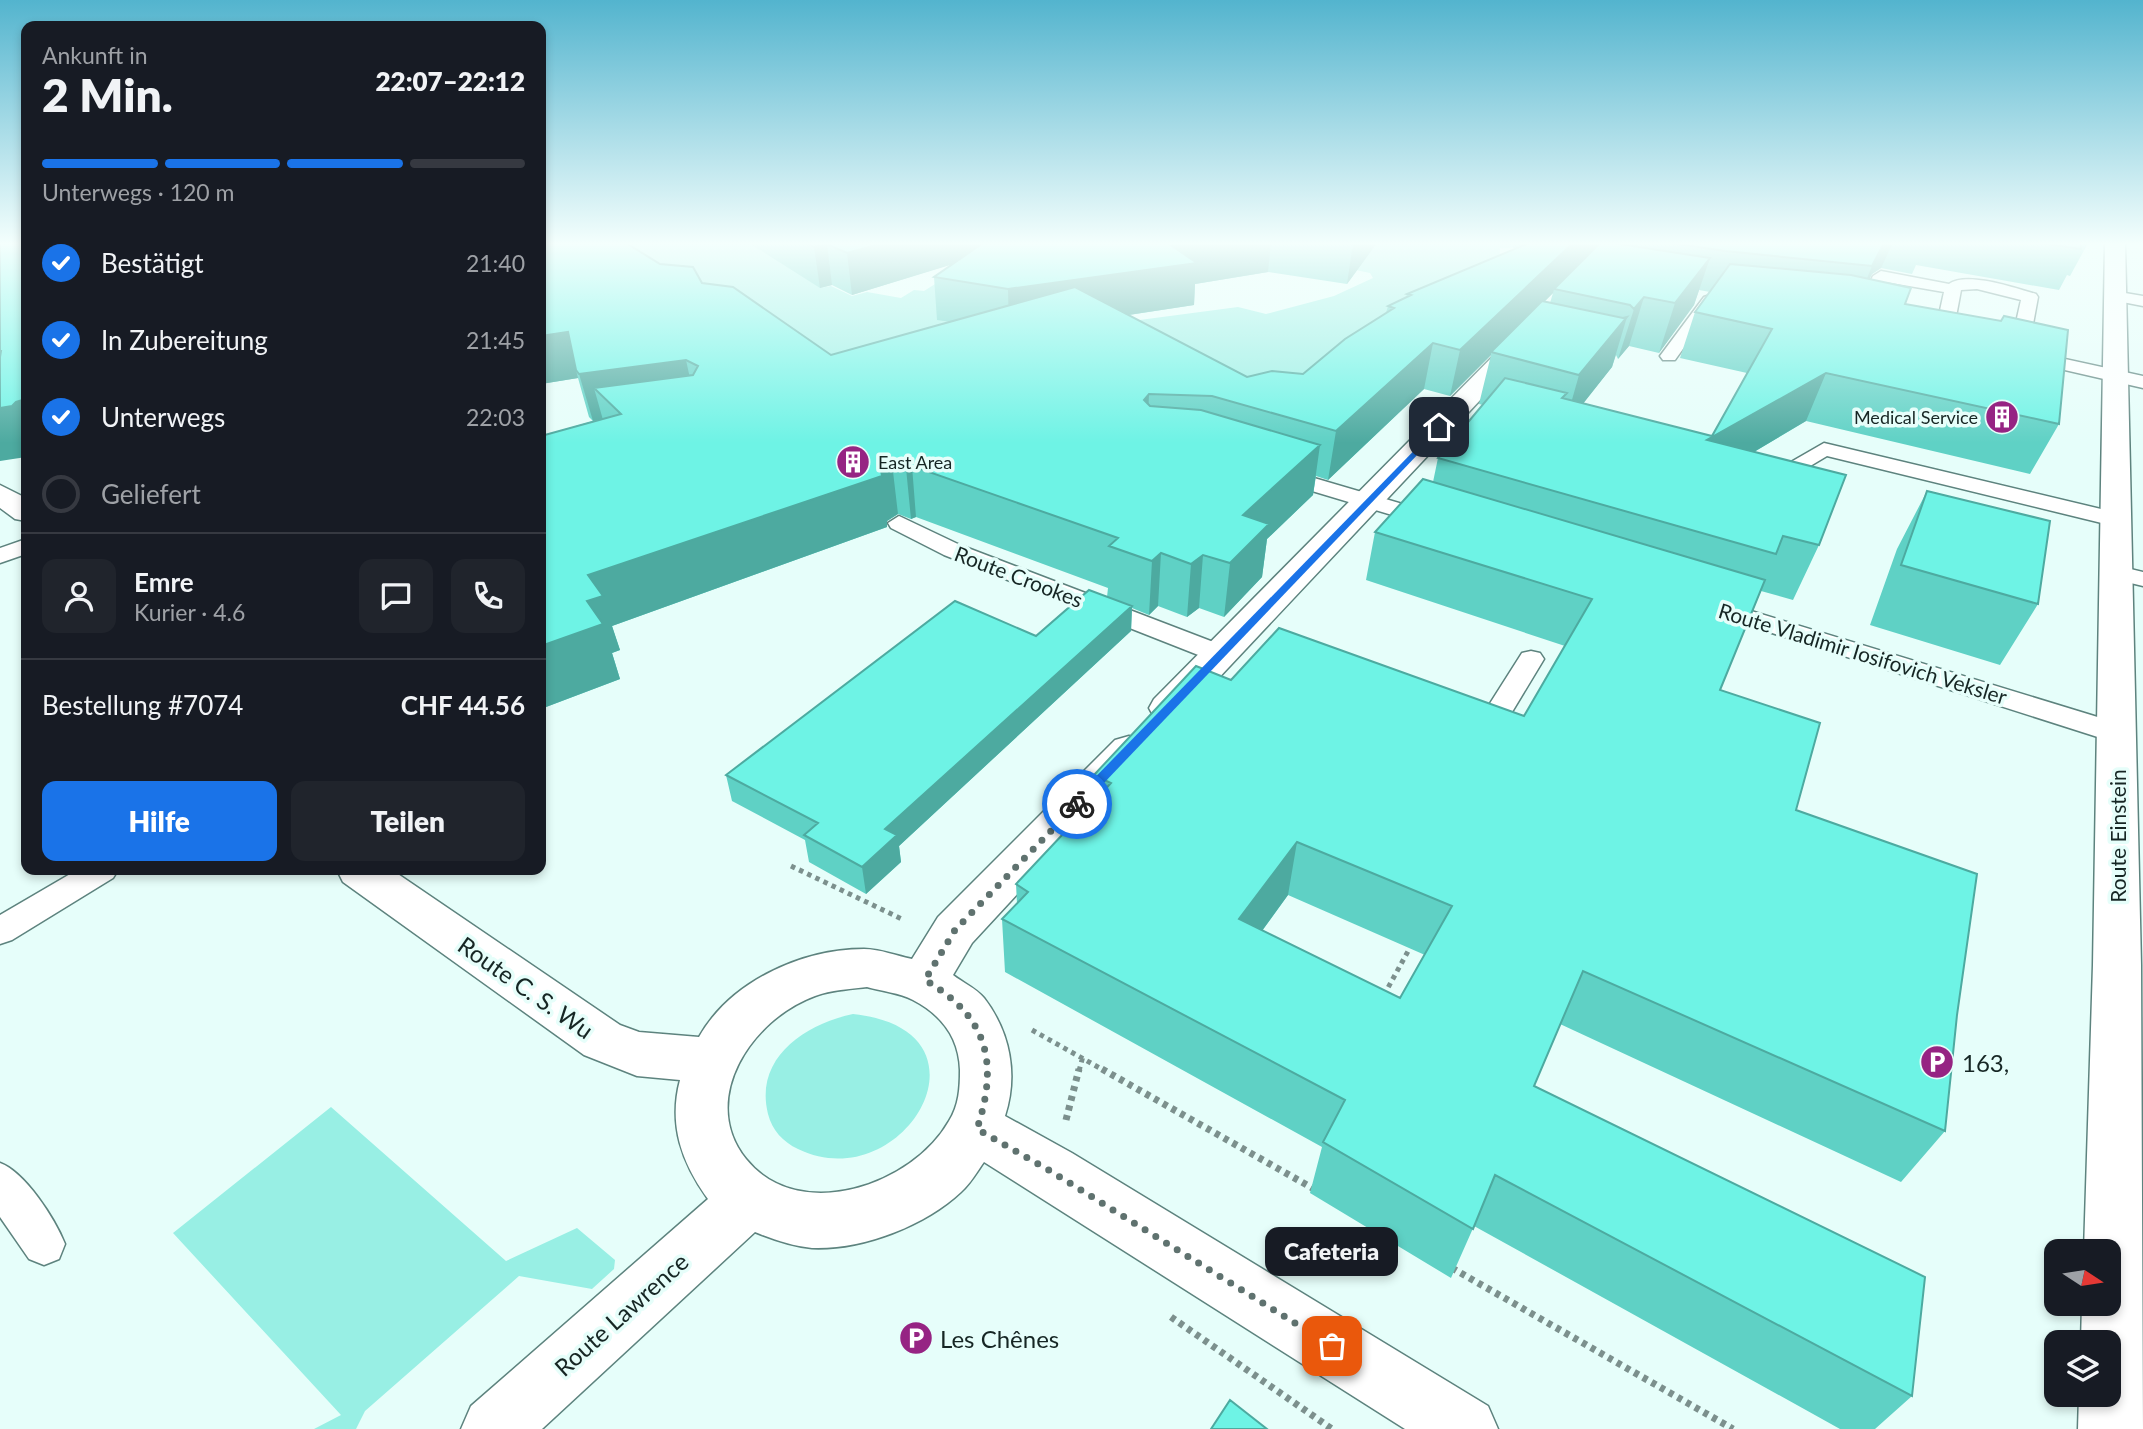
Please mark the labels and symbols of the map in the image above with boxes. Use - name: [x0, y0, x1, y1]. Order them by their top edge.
- pin: [1409, 397, 1469, 457]
- building icon: Medical Service: [1983, 398, 2021, 436]
- place label: Medical Service: [1854, 406, 1978, 428]
- building icon: East Area: [834, 443, 872, 481]
- place label: East Area: [878, 451, 952, 473]
- street label: Route Crookes: [951, 540, 1087, 612]
- street label: Route Vladimir Iosifovich Veksler: [1716, 597, 2011, 709]
- courier: [1042, 769, 1112, 839]
- street label: Route Einstein: [2105, 769, 2130, 903]
- street label: Route C. S. Wu: [453, 930, 599, 1044]
- parking icon: 163,: [1918, 1043, 1956, 1081]
- place label: 163,: [1962, 1048, 2009, 1077]
- callout: Cafeteria: [1266, 1227, 1398, 1276]
- north arrow: [2044, 1239, 2121, 1316]
- street label: Route Lawrence: [548, 1246, 694, 1382]
- pin: [1302, 1316, 1362, 1376]
- parking icon: Les Chênes: [897, 1319, 935, 1357]
- place label: Les Chênes: [940, 1324, 1059, 1353]

